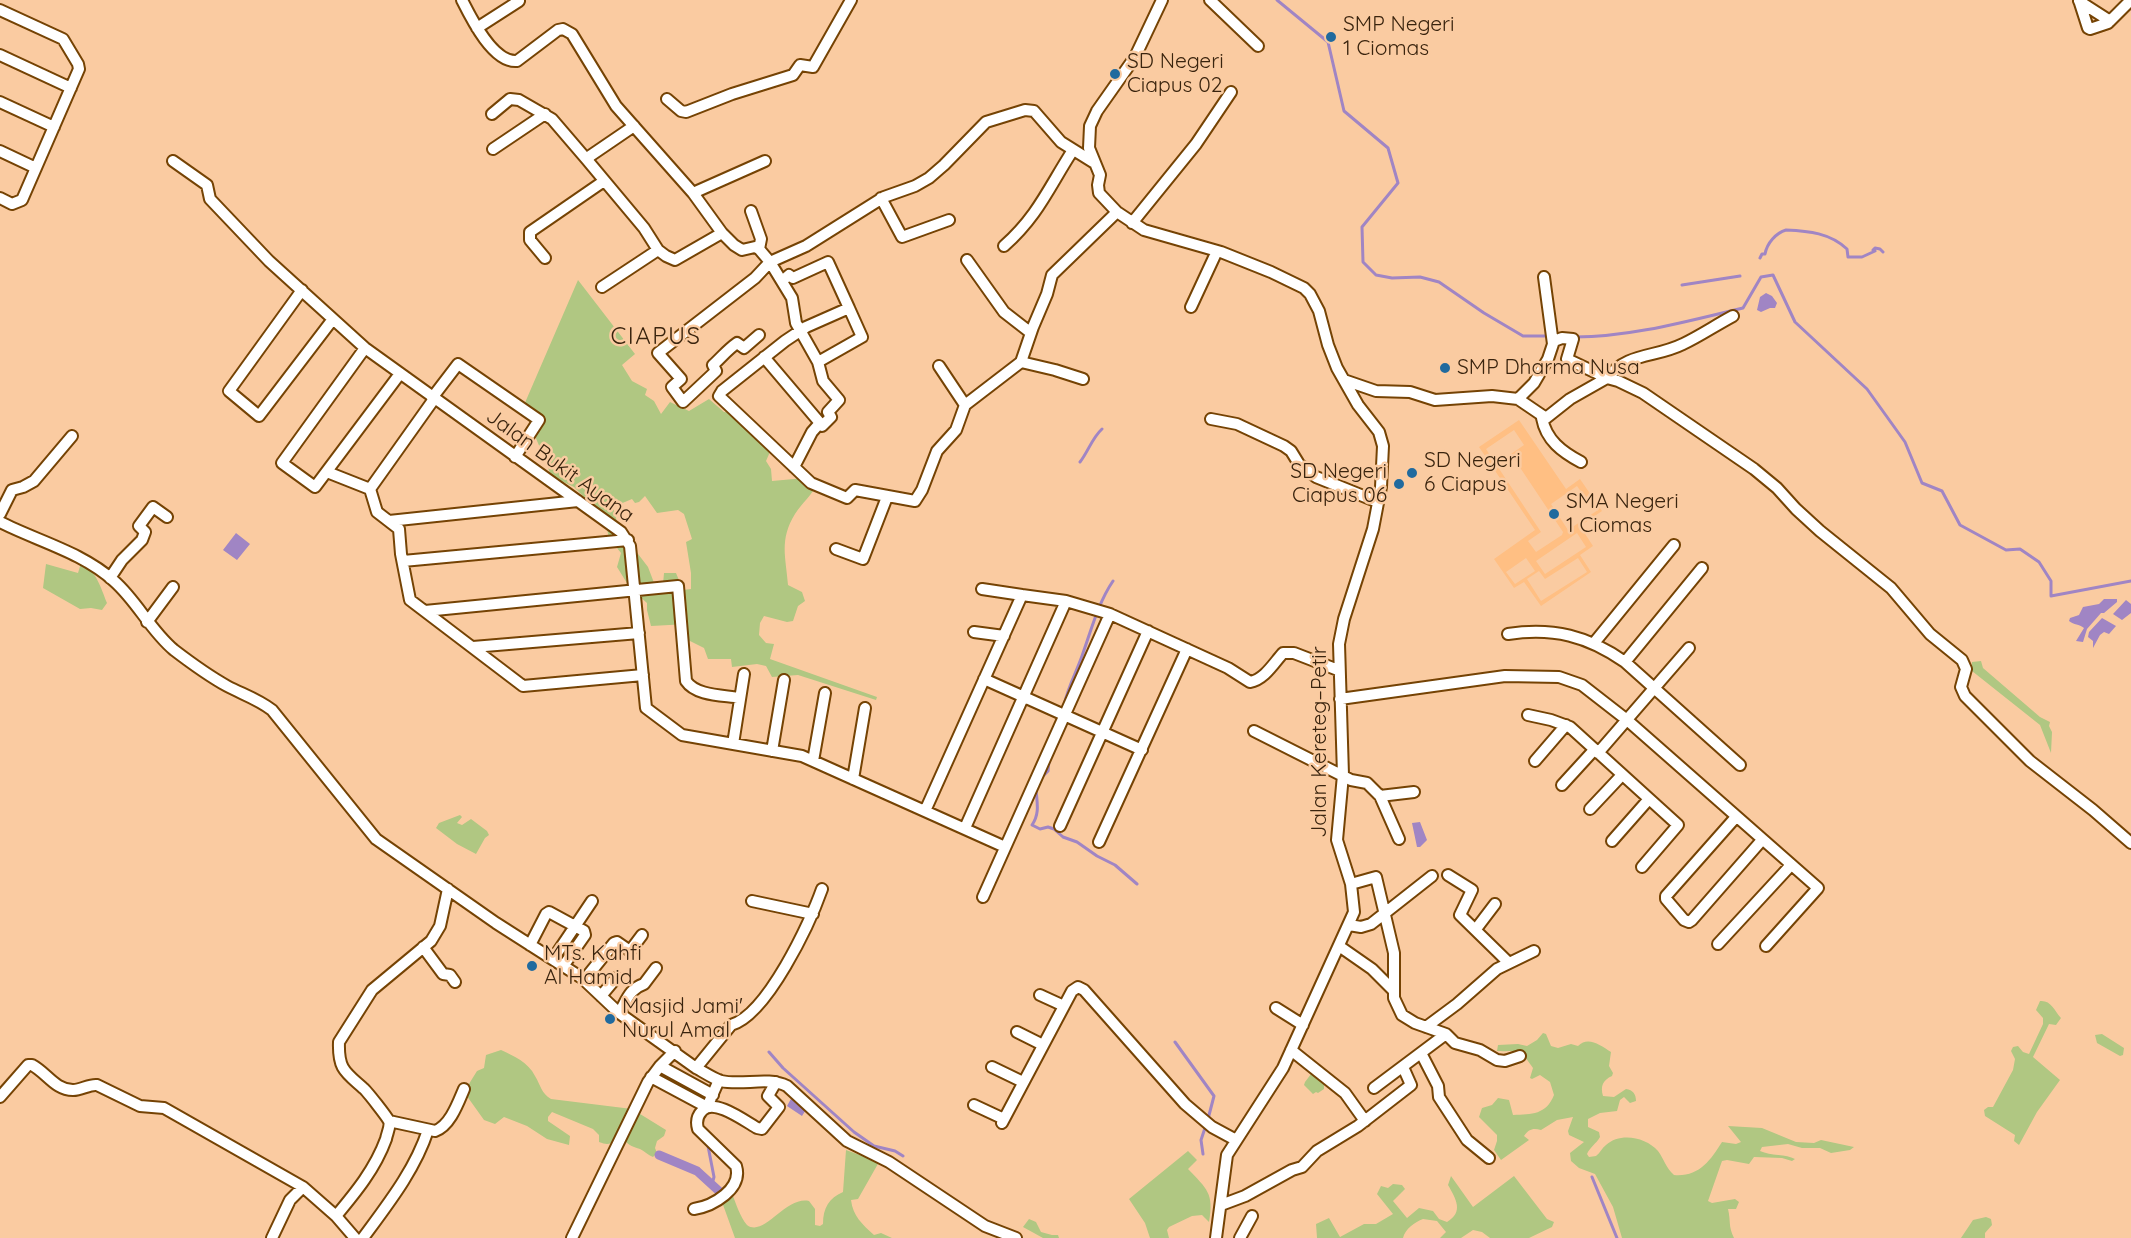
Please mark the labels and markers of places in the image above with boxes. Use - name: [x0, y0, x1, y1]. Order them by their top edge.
- place label: SMP Negeri 1 Ciomas: [1343, 12, 1455, 62]
- marker: SMP Negeri 1 Ciomas: [1324, 30, 1338, 44]
- place label: SD Negeri Ciapus 02: [1127, 49, 1224, 99]
- marker: SD Negeri Ciapus 02: [1108, 67, 1122, 81]
- place label: SMP Dharma Nusa: [1457, 355, 1640, 381]
- marker: SMP Dharma Nusa: [1438, 361, 1452, 375]
- place label: SD Negeri 6 Ciapus: [1424, 448, 1521, 498]
- place label: SD Negeri Ciapus 06: [1290, 459, 1387, 509]
- marker: SD Negeri 6 Ciapus: [1405, 466, 1419, 480]
- marker: SD Negeri Ciapus 06: [1392, 477, 1406, 491]
- place label: SMA Negeri 1 Ciomas: [1566, 489, 1679, 539]
- marker: SMA Negeri 1 Ciomas: [1547, 507, 1561, 521]
- place label: MTs. Kahfi Al Hamid: [544, 941, 642, 991]
- marker: MTs. Kahfi Al Hamid: [525, 959, 539, 973]
- place label: Masjid Jami' Nurul Amal: [622, 994, 743, 1044]
- marker: Masjid Jami' Nurul Amal: [603, 1012, 617, 1026]

